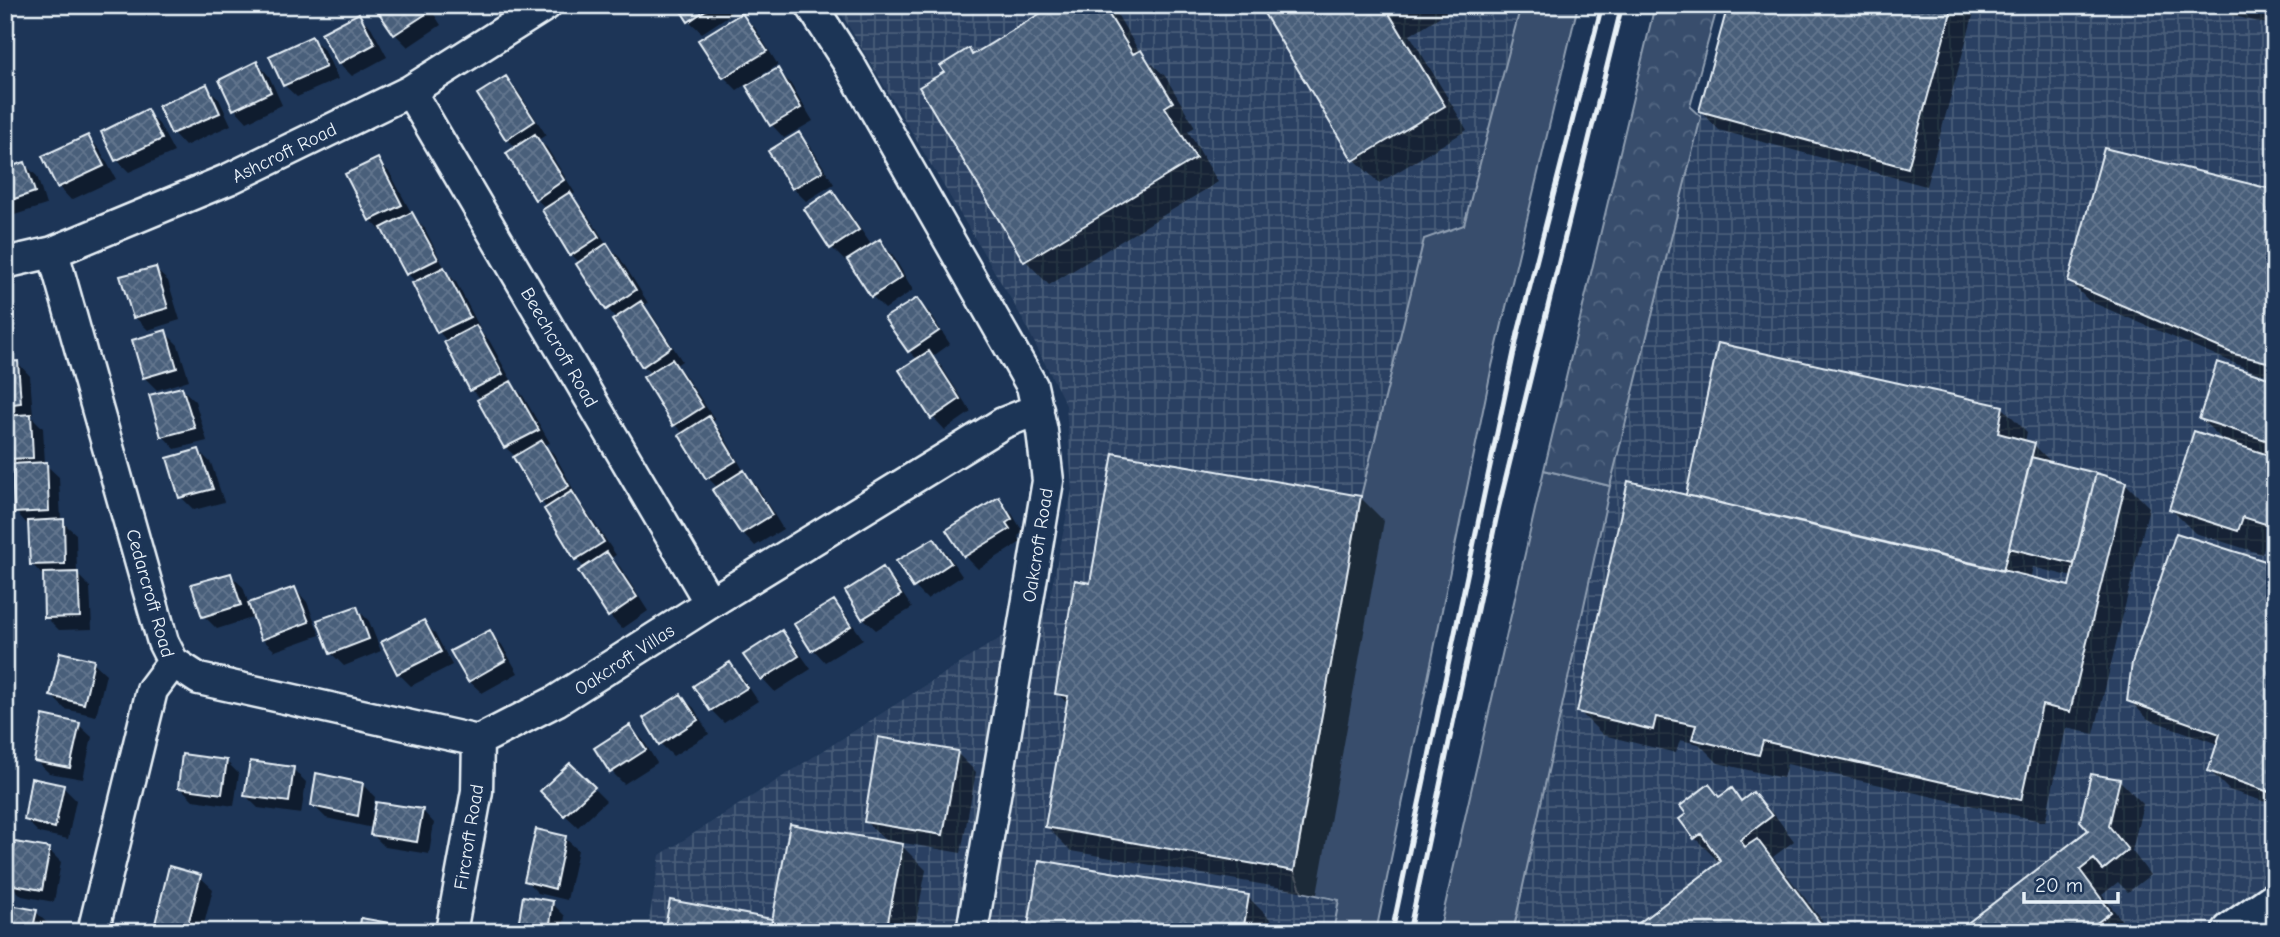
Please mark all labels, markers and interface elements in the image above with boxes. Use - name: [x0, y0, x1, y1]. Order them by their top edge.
- street label: Ashcroft Road: [229, 118, 340, 188]
- street label: Beechcroft Road: [516, 284, 602, 411]
- street label: Oakcroft Road: [1018, 487, 1058, 604]
- street label: Cedarcroft Road: [121, 527, 179, 660]
- street label: Oakcroft Villas: [570, 619, 679, 700]
- street label: Fircroft Road: [450, 783, 488, 892]
- scale bar: [2024, 860, 2119, 904]
- text: 20 m: [2035, 873, 2083, 897]

